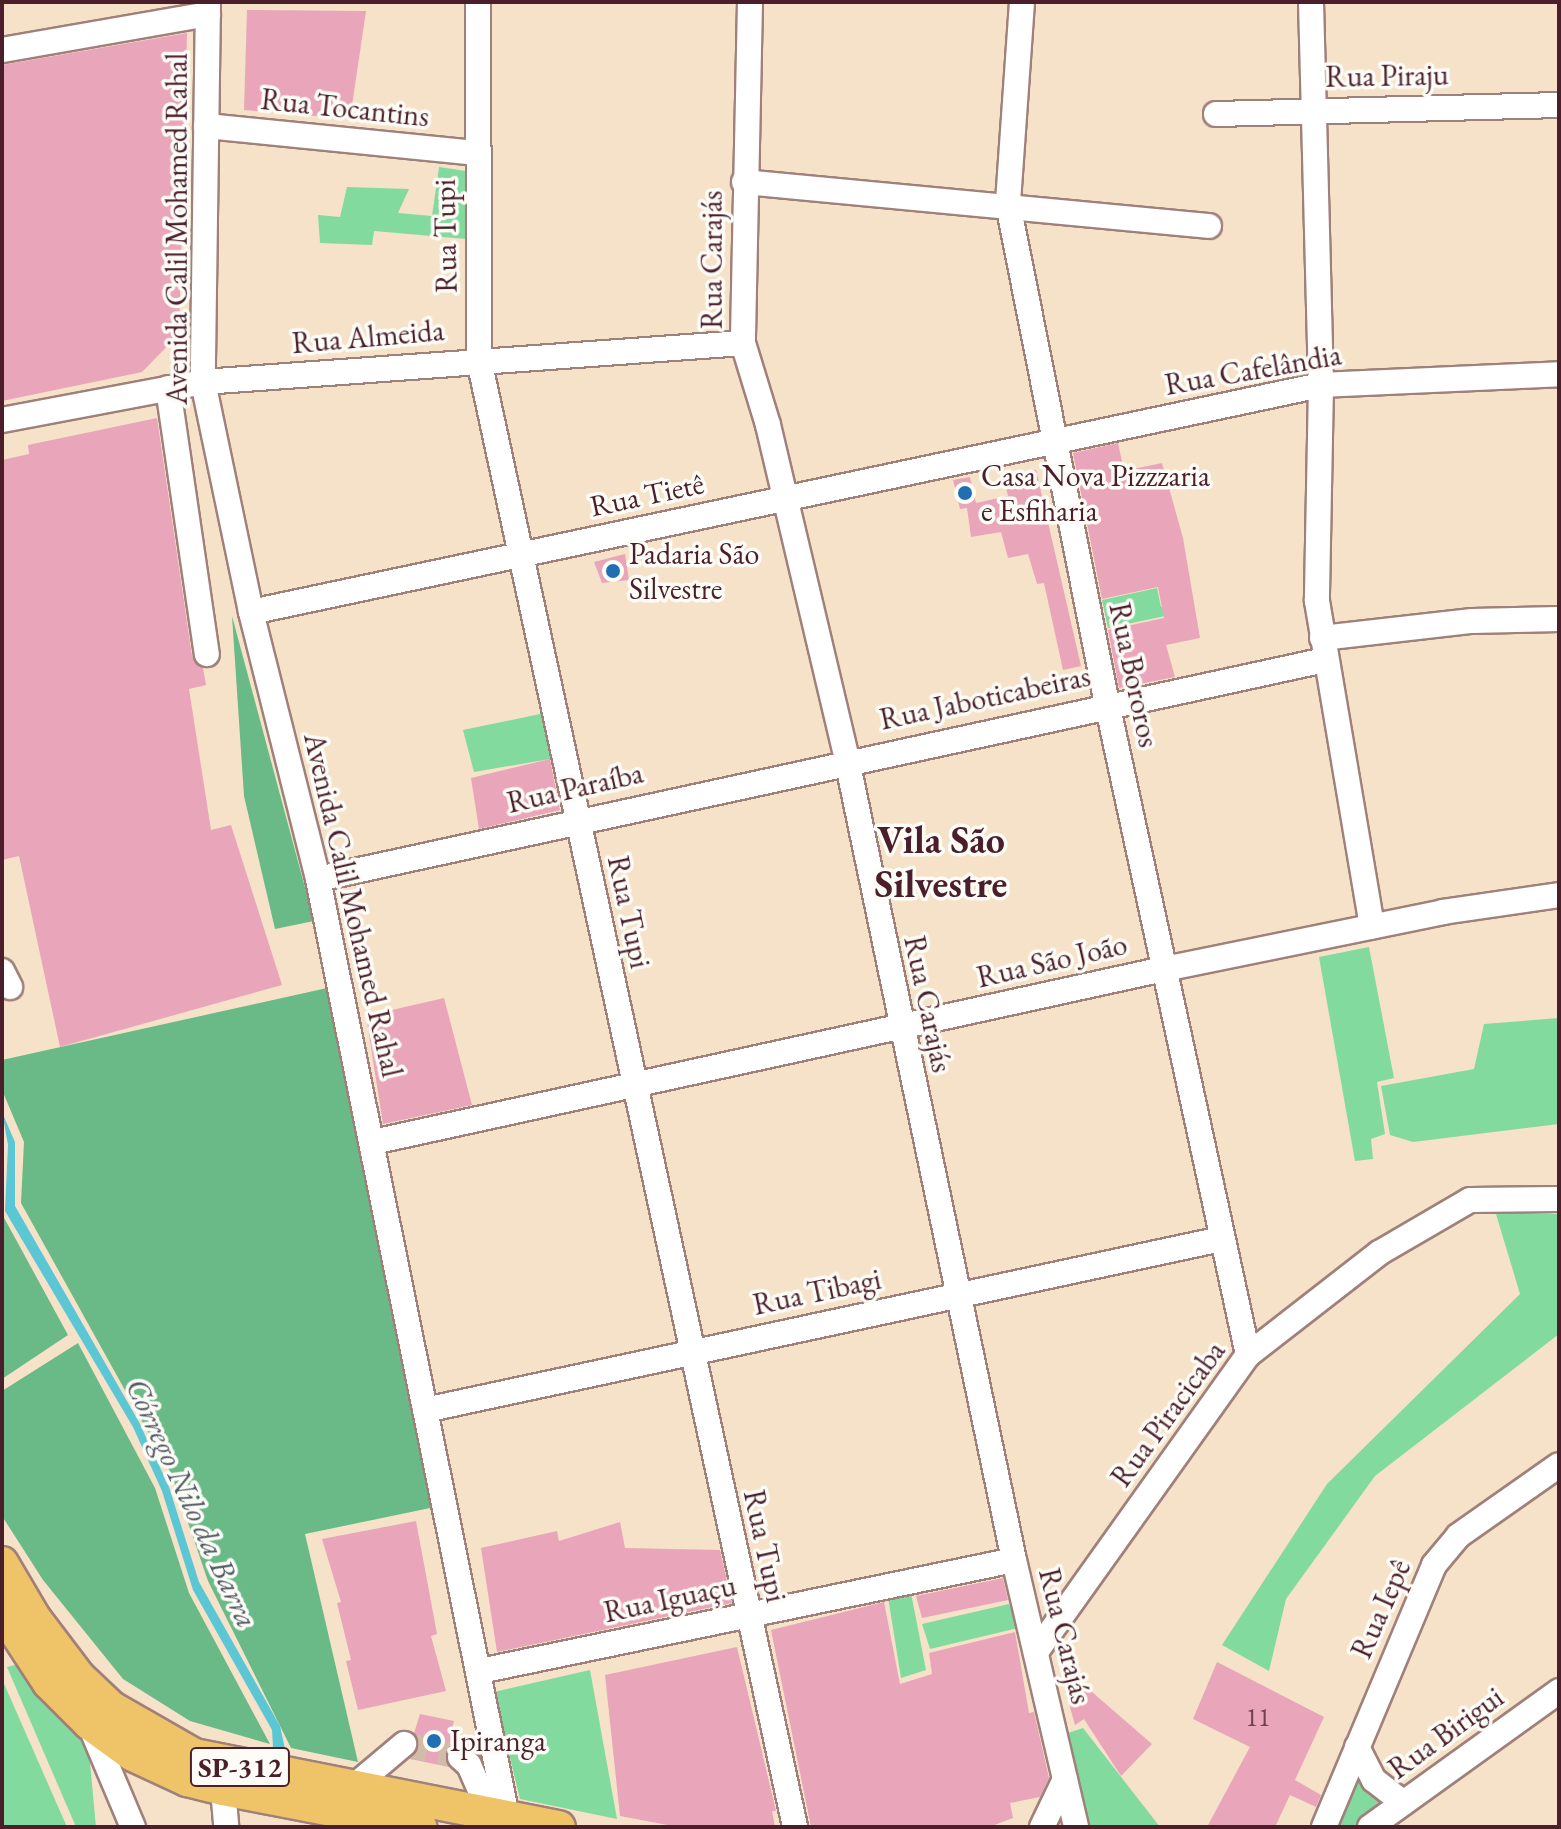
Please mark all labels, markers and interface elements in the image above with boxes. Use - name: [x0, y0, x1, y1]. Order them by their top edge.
- street label: Avenida Calil Mohamed Rahal: [159, 53, 195, 405]
- street label: Rua Piraju: [1325, 57, 1449, 95]
- street label: Rua Tocantins: [259, 81, 431, 135]
- street label: Rua Tupi: [427, 179, 465, 293]
- street label: Rua Carajás: [694, 191, 730, 329]
- street label: Rua Almeida: [290, 312, 446, 362]
- street label: Rua Cafelândia: [1162, 337, 1344, 403]
- place label: Casa Nova Pizzzaria e Esfiharia: [981, 458, 1210, 528]
- street label: Rua Tietê: [587, 465, 707, 525]
- marker: Casa Nova Pizzzaria e Esfiharia: [956, 484, 974, 502]
- place label: Padaria São Silvestre: [629, 536, 759, 606]
- marker: Padaria São Silvestre: [604, 562, 622, 580]
- street label: Rua Bororos: [1101, 599, 1167, 751]
- street label: Rua Jaboticabeiras: [876, 658, 1094, 738]
- street label: Avenida Calil Mohamed Rahal: [296, 729, 410, 1081]
- street label: Rua Paraíba: [504, 755, 646, 821]
- district label: Vila São Silvestre: [875, 817, 1007, 906]
- street label: Rua Tupi: [600, 853, 658, 971]
- street label: Rua São João: [973, 926, 1131, 996]
- street label: Rua Carajás: [896, 932, 960, 1076]
- street label: Rua Tibagi: [750, 1261, 884, 1323]
- street label: Rua Piracicaba: [1103, 1334, 1233, 1494]
- water label: Córrego Nilo da Barra: [117, 1372, 267, 1634]
- street label: Rua Tupi: [736, 1487, 794, 1605]
- street label: Rua Iepê: [1343, 1554, 1419, 1664]
- street label: Rua Carajás: [1031, 1564, 1099, 1708]
- street label: Rua Iguaçu: [601, 1567, 739, 1631]
- street label: Rua Birigui: [1381, 1679, 1511, 1787]
- house number: 11: [1246, 1702, 1270, 1734]
- place label: Ipiranga: [450, 1723, 546, 1759]
- marker: Ipiranga: [425, 1732, 443, 1750]
- road number: SP-312: [188, 1743, 292, 1791]

